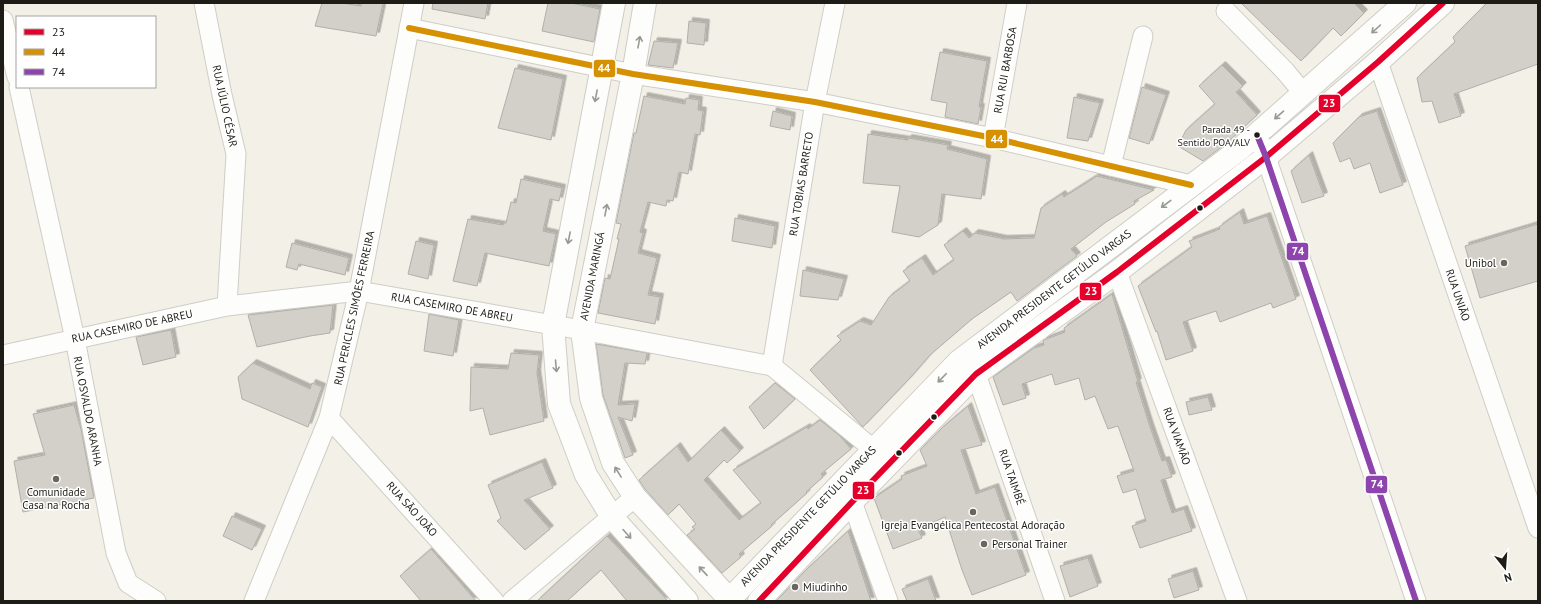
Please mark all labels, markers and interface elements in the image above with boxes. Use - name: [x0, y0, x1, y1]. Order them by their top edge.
- legend: [16, 16, 156, 88]
- text: 23: [52, 24, 65, 39]
- one-way arrow: [1372, 24, 1382, 33]
- street label: RUA RUI BARBOSA: [990, 25, 1020, 115]
- one-way arrow: [635, 35, 643, 48]
- text: 44: [52, 44, 66, 59]
- line badge: 44: [593, 59, 616, 78]
- text: 44: [598, 61, 611, 75]
- text: 74: [52, 64, 66, 79]
- street label: RUA JÚLIO CÉSAR: [209, 64, 241, 149]
- one-way arrow: [592, 89, 600, 102]
- line badge: 23: [1318, 94, 1341, 113]
- text: 23: [1323, 96, 1335, 110]
- one-way arrow: [1274, 111, 1285, 120]
- place label: Parada 49 - Sentido POA/ALV: [1178, 123, 1250, 149]
- line badge: 44: [985, 129, 1008, 149]
- marker: Parada 49 - Sentido POA/ALV: [1252, 130, 1262, 140]
- street label: RUA TOBIAS BARRETO: [786, 131, 816, 237]
- text: 44: [991, 132, 1004, 146]
- one-way arrow: [1161, 200, 1172, 208]
- unlabelled marker: [1195, 203, 1205, 213]
- one-way arrow: [602, 204, 610, 217]
- street label: AVENIDA PRESIDENTE GETÚLIO VARGAS: [974, 226, 1134, 352]
- street label: RUA PERICLES SIMÕES FERREIRA: [331, 229, 377, 386]
- street label: AVENIDA MARINGÁ: [577, 230, 608, 322]
- one-way arrow: [565, 231, 573, 244]
- line badge: 74: [1286, 242, 1309, 261]
- text: 74: [1292, 244, 1305, 258]
- place label: Unibol: [1465, 256, 1497, 270]
- marker: Unibol: [1499, 258, 1509, 268]
- street label: RUA UNIÃO: [1443, 267, 1473, 323]
- line badge: 23: [1079, 282, 1102, 301]
- text: 23: [1085, 284, 1097, 298]
- street label: RUA CASEMIRO DE ABREU: [390, 289, 514, 325]
- street label: RUA CASEMIRO DE ABREU: [70, 306, 194, 346]
- street label: RUA OSVALDO ARANHA: [70, 355, 106, 468]
- one-way arrow: [553, 359, 560, 372]
- one-way arrow: [937, 373, 947, 383]
- street label: RUA VIAMÃO: [1160, 405, 1194, 467]
- unlabelled marker: [929, 412, 939, 422]
- street label: AVENIDA PRESIDENTE GETÚLIO VARGAS: [737, 443, 879, 589]
- street label: RUA TAIMBÉ: [996, 447, 1028, 507]
- unlabelled marker: [894, 448, 904, 458]
- one-way arrow: [614, 466, 622, 478]
- marker: Comunidade Casa na Rocha: [51, 474, 61, 484]
- line badge: 74: [1365, 475, 1388, 494]
- text: 74: [1371, 477, 1384, 491]
- street label: RUA SÃO JOÃO: [384, 479, 440, 539]
- line badge: 23: [852, 481, 875, 500]
- text: 23: [857, 483, 869, 497]
- place label: Comunidade Casa na Rocha: [22, 485, 90, 512]
- marker: Igreja Evangélica Pentecostal Adoração: [968, 507, 978, 517]
- place label: Igreja Evangélica Pentecostal Adoração: [881, 518, 1065, 532]
- one-way arrow: [622, 529, 631, 539]
- place label: Personal Trainer: [992, 537, 1068, 551]
- marker: Personal Trainer: [979, 539, 989, 549]
- north arrow: [1485, 548, 1525, 588]
- one-way arrow: [698, 566, 707, 576]
- text: N: [1502, 570, 1513, 585]
- place label: Miudinho: [803, 580, 847, 594]
- marker: Miudinho: [790, 582, 800, 592]

